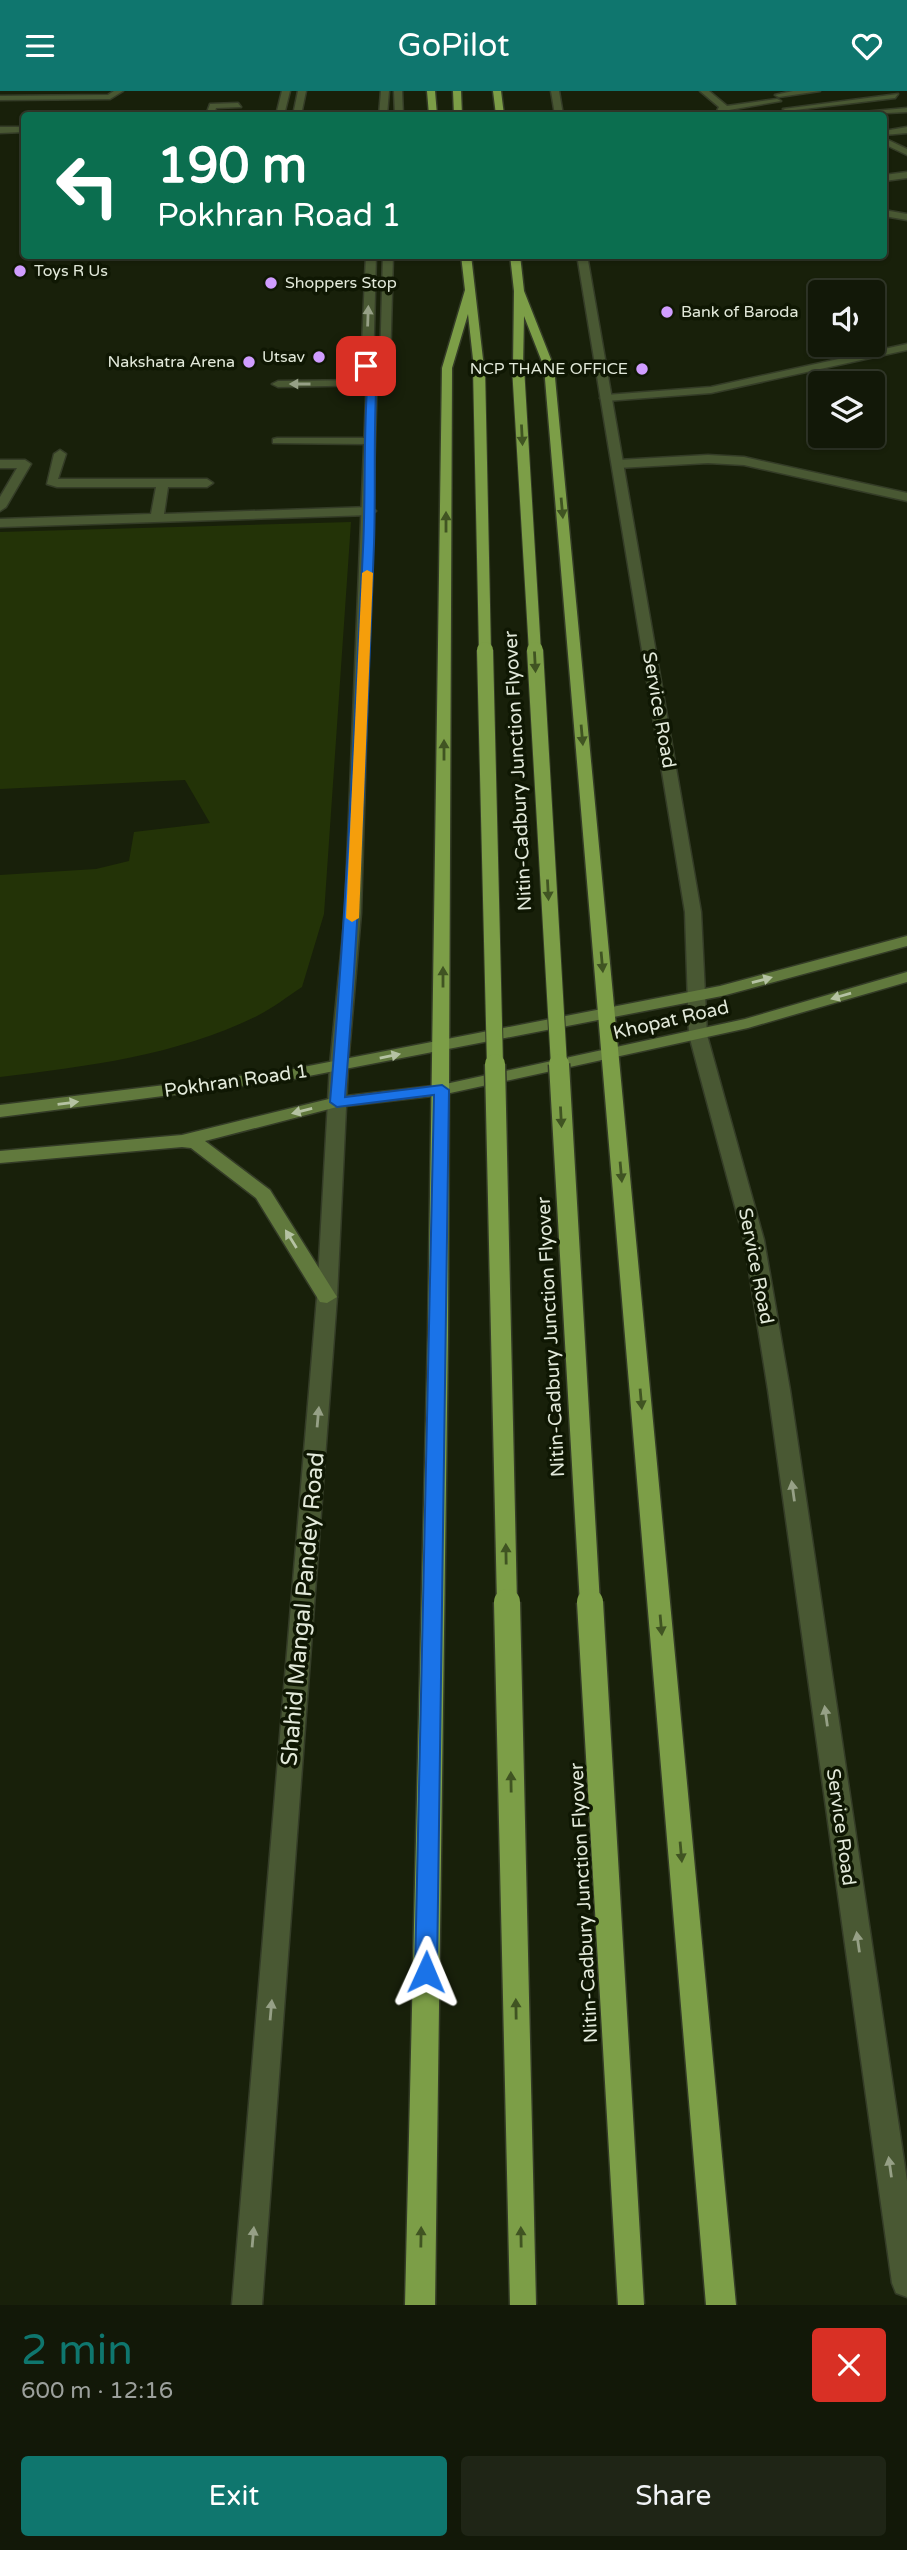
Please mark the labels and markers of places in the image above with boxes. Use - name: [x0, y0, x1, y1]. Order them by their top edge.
- place label: Toys R Us: [34, 261, 108, 281]
- marker: Toys R Us: [12, 263, 28, 279]
- place label: Shoppers Stop: [285, 273, 397, 293]
- marker: Shoppers Stop: [263, 275, 279, 291]
- place label: Bank of Baroda: [681, 302, 798, 322]
- marker: Bank of Baroda: [659, 304, 675, 320]
- pin: [336, 336, 396, 396]
- place label: Utsav: [262, 347, 306, 367]
- marker: Utsav: [311, 349, 327, 365]
- place label: Nakshatra Arena: [107, 352, 235, 372]
- marker: Nakshatra Arena: [241, 354, 257, 370]
- place label: NCP THANE OFFICE: [470, 359, 628, 379]
- marker: NCP THANE OFFICE: [634, 361, 650, 377]

